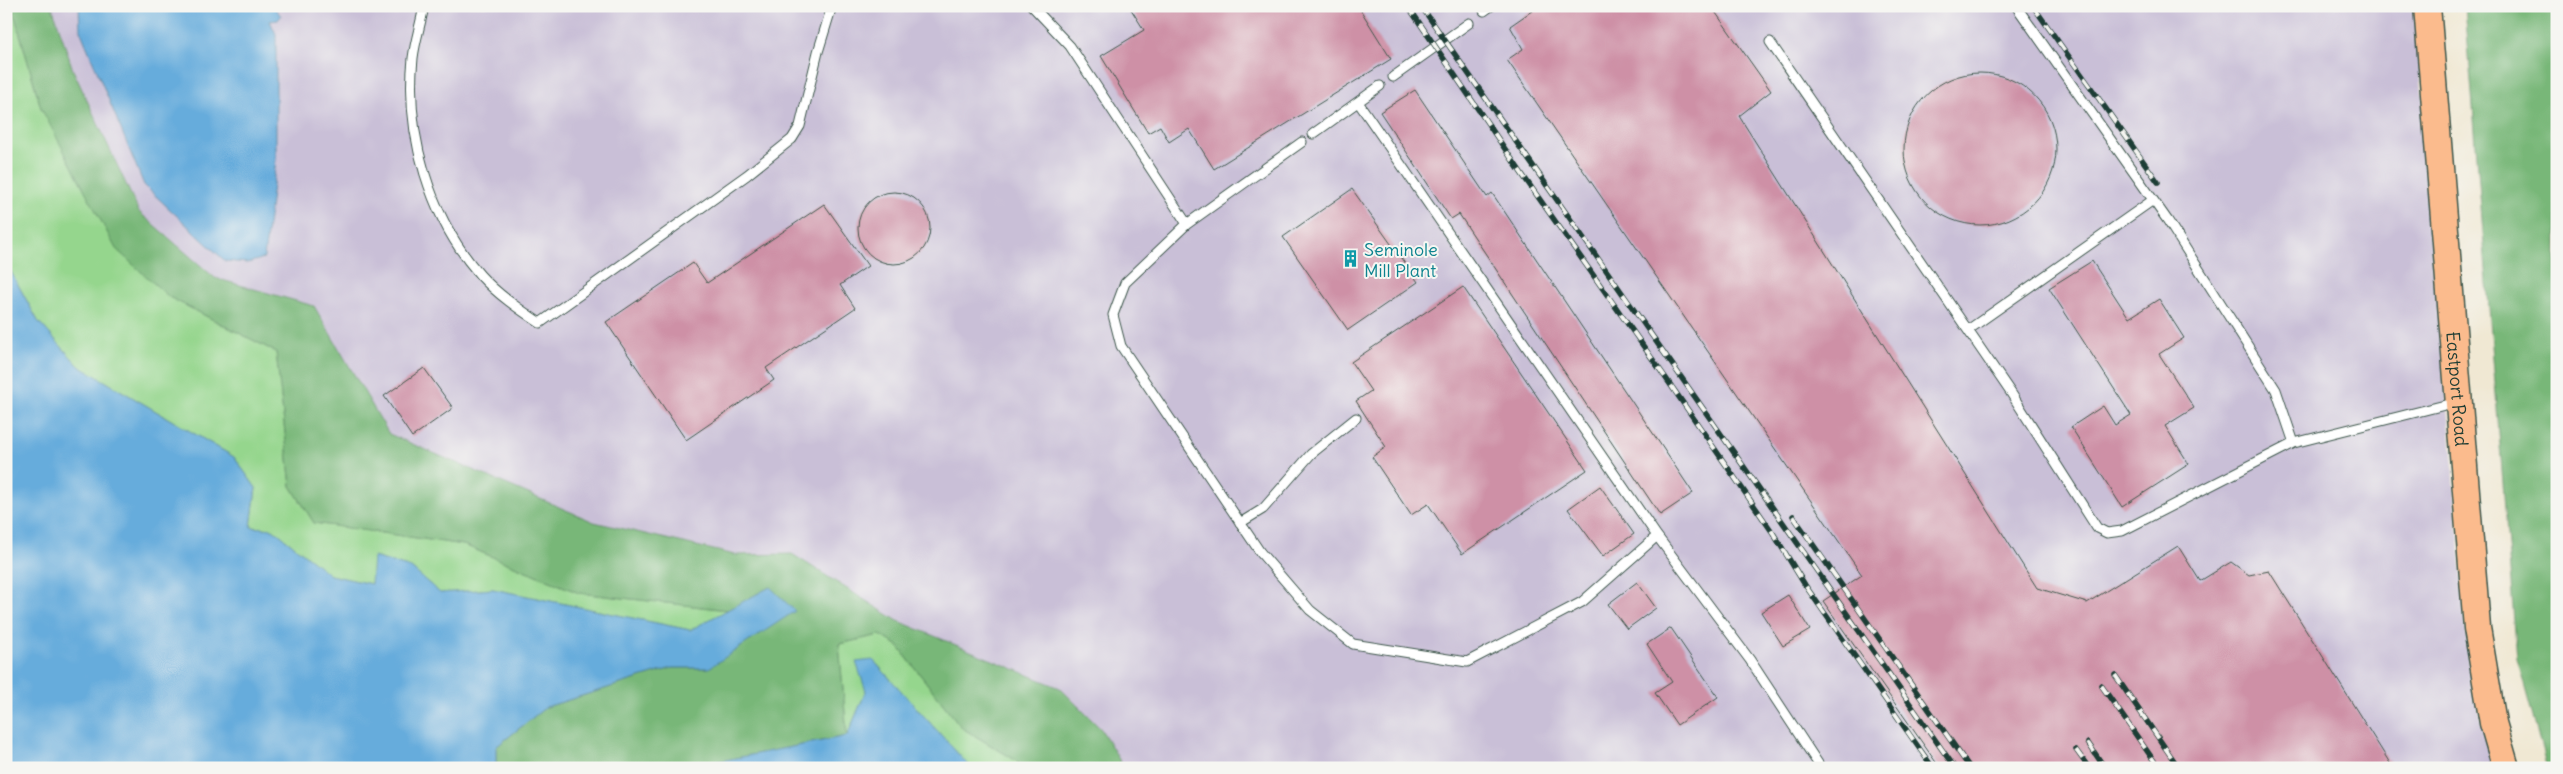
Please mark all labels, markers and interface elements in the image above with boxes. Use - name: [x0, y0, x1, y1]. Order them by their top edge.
- place label: Seminole Mill Plant: [1364, 238, 1438, 282]
- building icon: Seminole Mill Plant: [1340, 249, 1360, 269]
- street label: Eastport Road: [2442, 330, 2474, 448]

